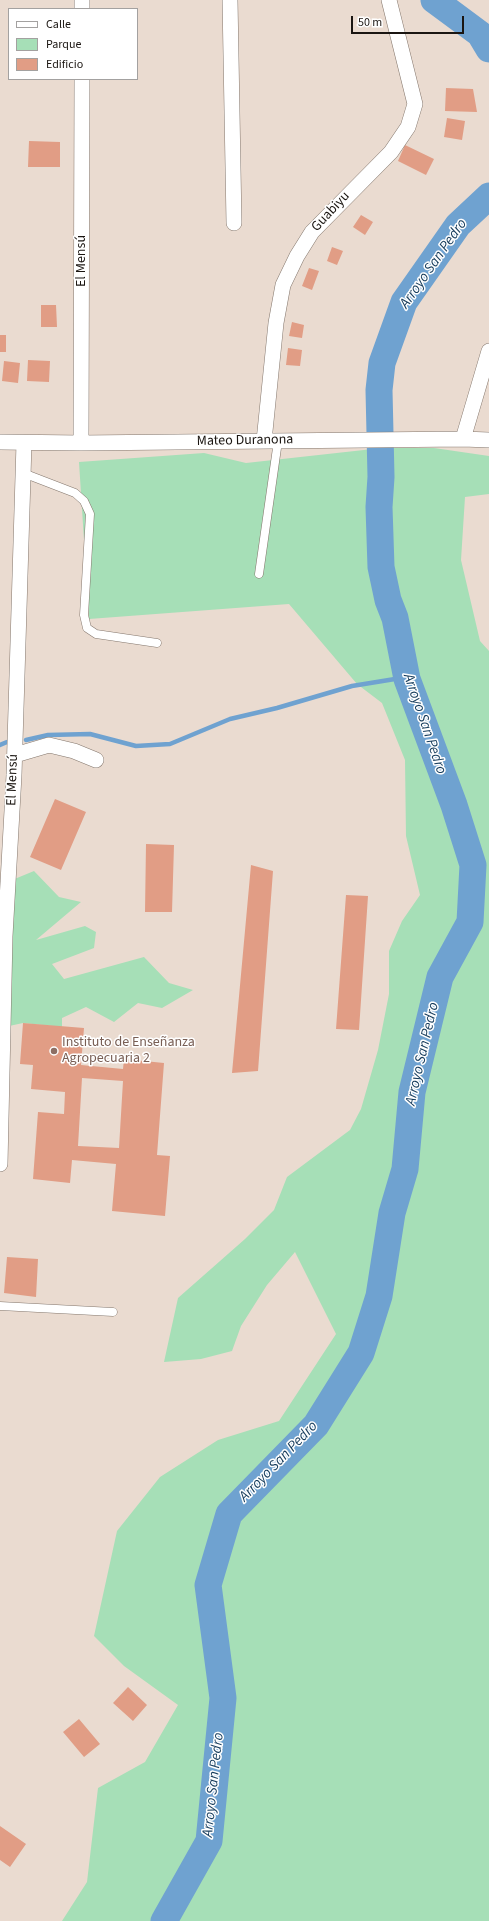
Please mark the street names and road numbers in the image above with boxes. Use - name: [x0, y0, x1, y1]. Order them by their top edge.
- street label: Guabiyu: [308, 188, 354, 236]
- street label: El Mensú: [74, 235, 90, 287]
- street label: Mateo Duranona: [197, 432, 293, 450]
- street label: El Mensú: [4, 754, 22, 806]

